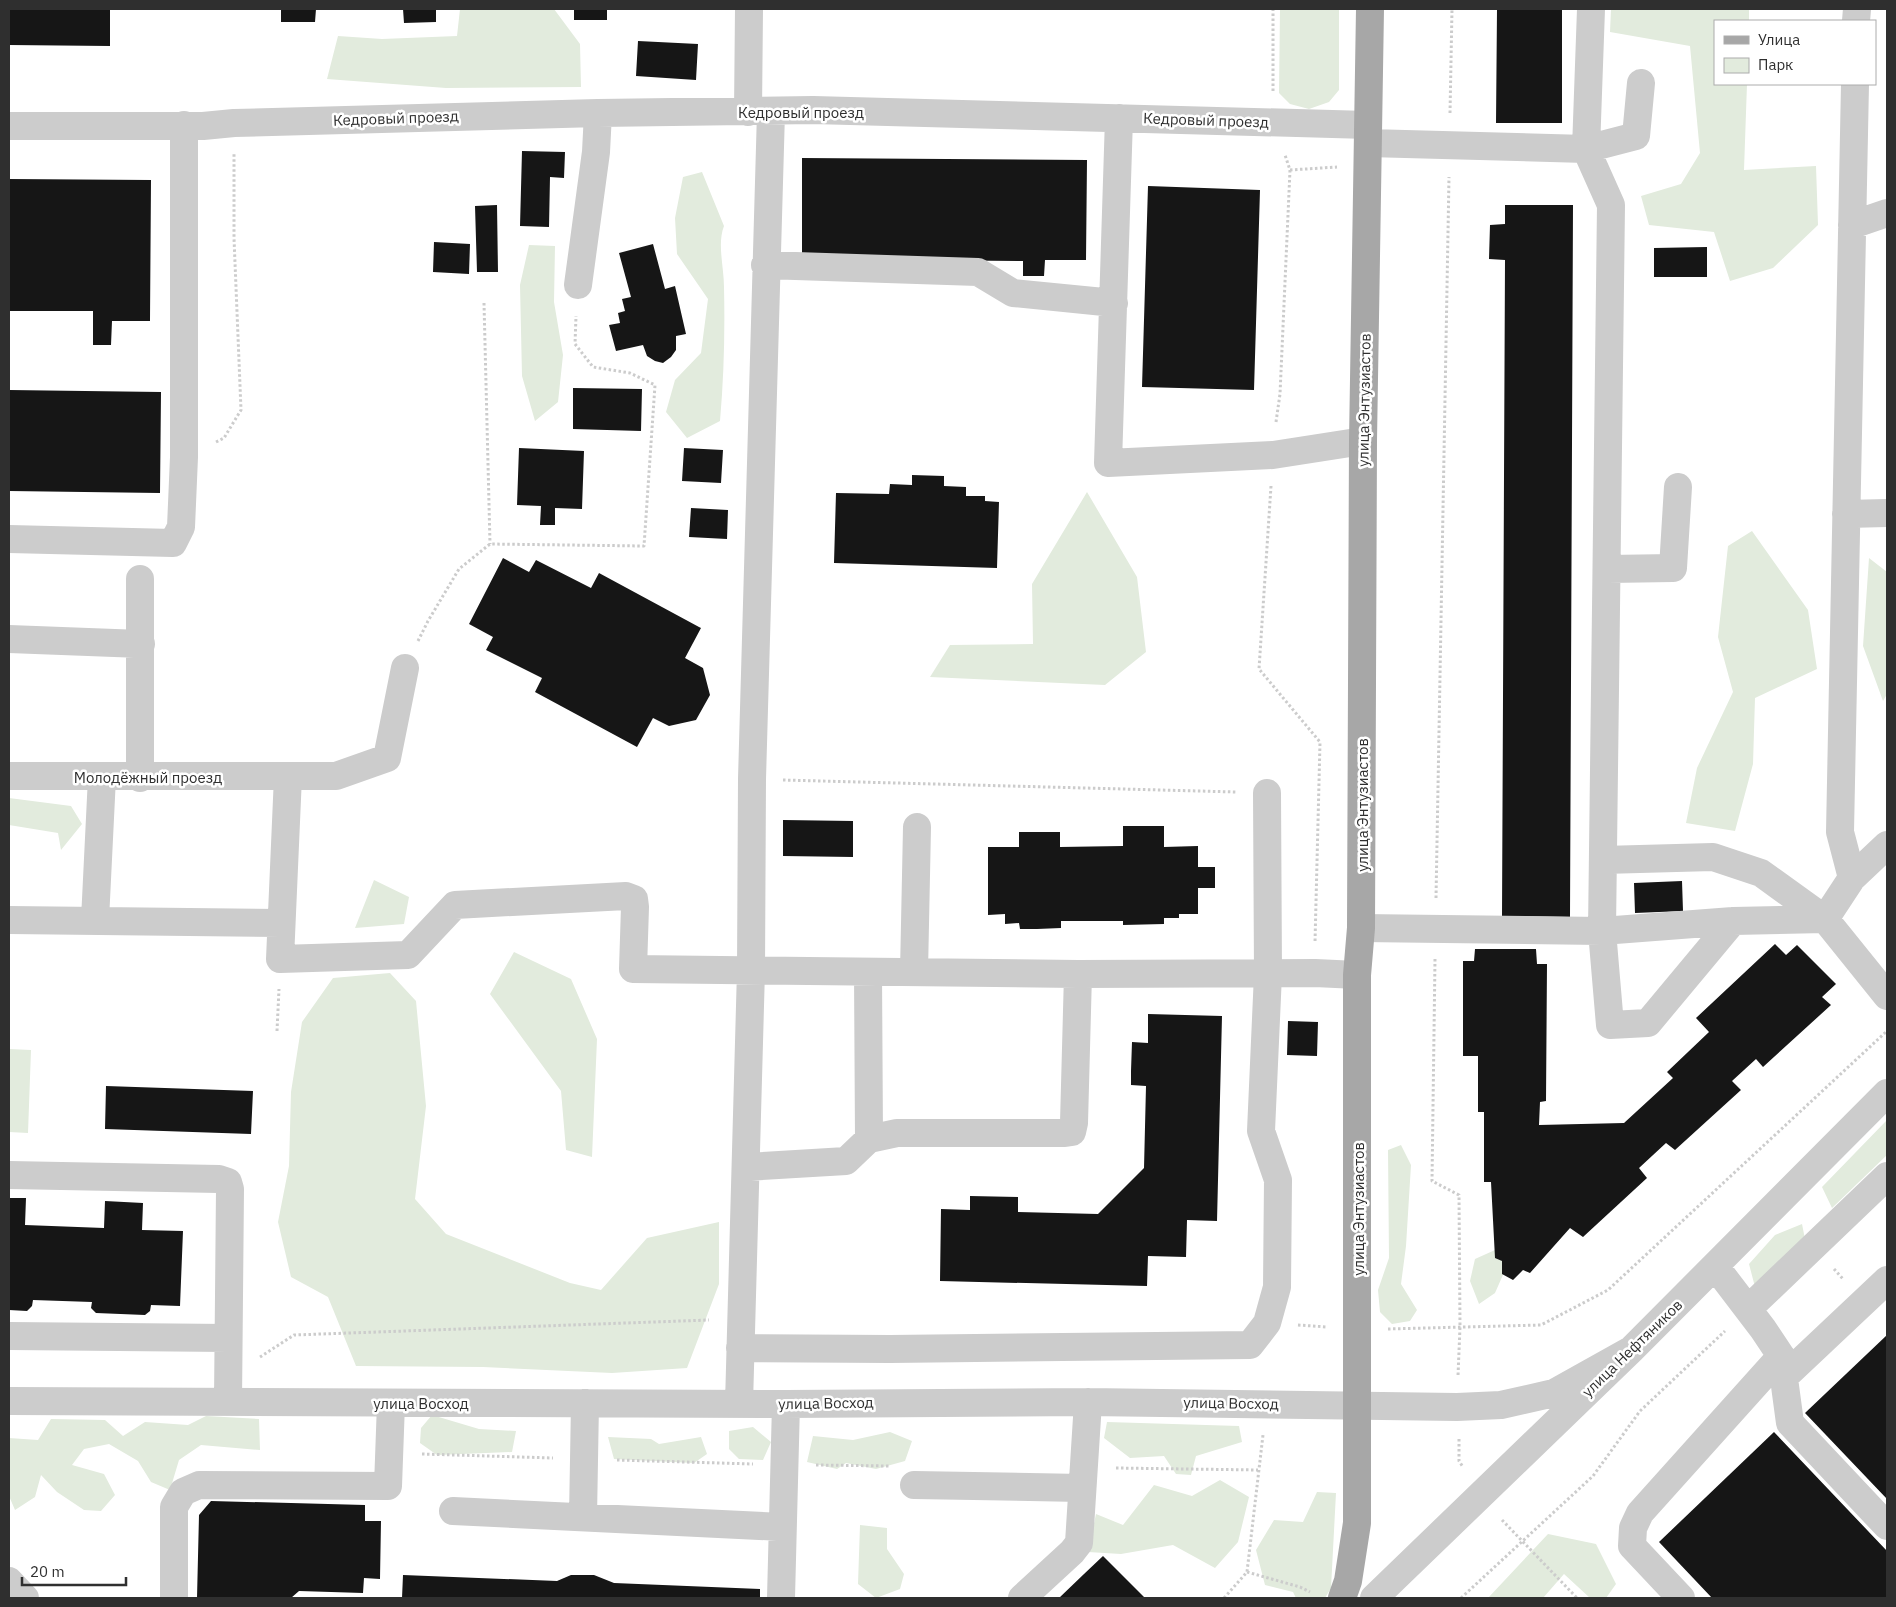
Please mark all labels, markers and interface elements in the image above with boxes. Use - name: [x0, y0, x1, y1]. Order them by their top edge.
- legend: [1714, 20, 1876, 85]
- text: Улица: [1758, 30, 1800, 49]
- text: Парк: [1758, 55, 1793, 74]
- street label: Кедровый проезд: [738, 103, 864, 122]
- street label: Кедровый проезд: [333, 106, 459, 130]
- street label: Кедровый проезд: [1143, 108, 1269, 132]
- street label: улица Энтузиастов: [1353, 333, 1375, 467]
- street label: улица Энтузиастов: [1353, 738, 1372, 872]
- street label: Молодёжный проезд: [74, 768, 222, 787]
- street label: улица Энтузиастов: [1349, 1142, 1368, 1276]
- street label: улица Нефтяников: [1578, 1295, 1686, 1401]
- street label: улица Восход: [778, 1393, 874, 1413]
- street label: улица Восход: [1183, 1393, 1279, 1413]
- street label: улица Восход: [373, 1394, 469, 1413]
- scale bar: [22, 1554, 126, 1586]
- text: 20 m: [30, 1562, 65, 1581]

